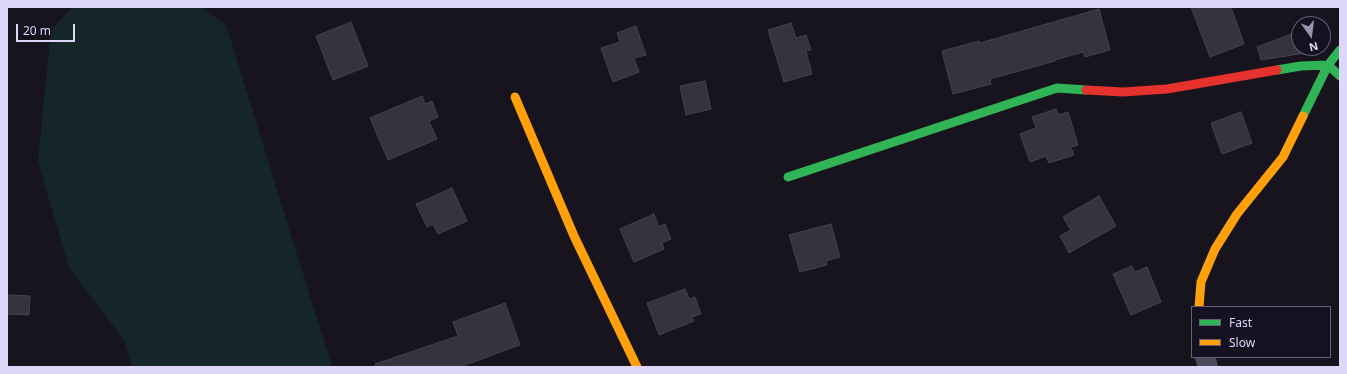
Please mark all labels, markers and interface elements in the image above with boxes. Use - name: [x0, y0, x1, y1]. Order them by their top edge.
- scale bar: [18, 16, 77, 42]
- north arrow: [1291, 16, 1331, 56]
- text: 20 m: [23, 22, 51, 39]
- text: N: [1308, 39, 1320, 56]
- legend: [1191, 306, 1331, 358]
- text: Fast: [1229, 314, 1252, 331]
- text: Slow: [1229, 334, 1255, 351]

